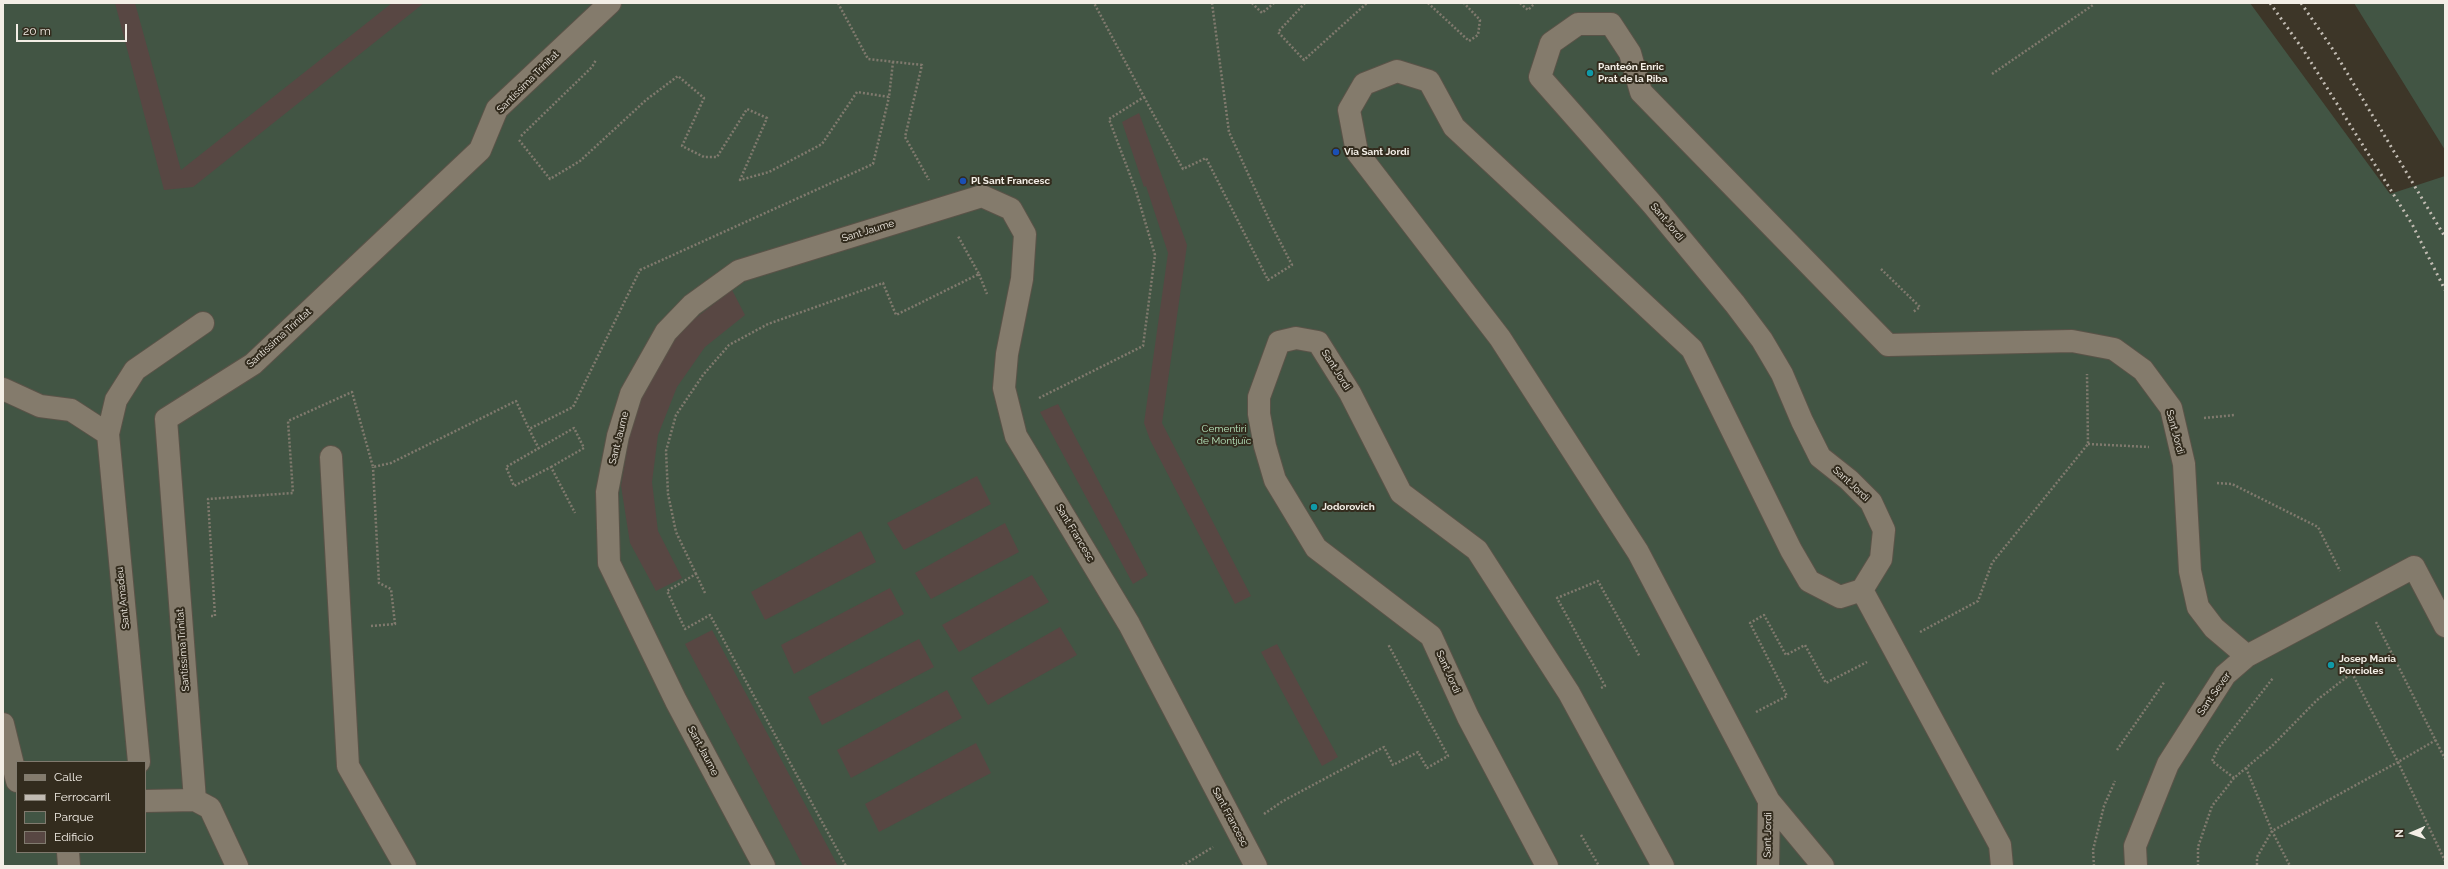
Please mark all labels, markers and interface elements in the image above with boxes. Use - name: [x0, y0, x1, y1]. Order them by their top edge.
- scale bar: [18, 16, 129, 42]
- text: 20 m: [23, 24, 51, 38]
- street label: Santíssima Trinitat: [494, 48, 562, 116]
- place label: Panteón Enric Prat de la Riba: [1598, 61, 1667, 84]
- marker: Panteón Enric Prat de la Riba: [1585, 68, 1595, 78]
- place label: Via Sant Jordi: [1344, 146, 1409, 158]
- marker: Via Sant Jordi: [1331, 147, 1341, 157]
- place label: Pl Sant Francesc: [971, 175, 1050, 187]
- marker: Pl Sant Francesc: [958, 176, 968, 186]
- street label: Sant Jordi: [1648, 201, 1686, 243]
- street label: Sant Jaume: [840, 217, 896, 245]
- street label: Santíssima Trinitat: [244, 306, 314, 370]
- street label: Sant Jordi: [1319, 347, 1353, 393]
- street label: Sant Jordi: [2163, 408, 2187, 456]
- street label: Sant Jaume: [607, 410, 631, 466]
- park label: Cementiri de Montjuïc: [1197, 423, 1251, 446]
- street label: Sant Jordi: [1830, 464, 1872, 504]
- place label: Jodorovich: [1322, 501, 1375, 513]
- street label: Sant Francesc: [1053, 502, 1097, 564]
- marker: Jodorovich: [1309, 502, 1319, 512]
- street label: Sant Amadeu: [114, 566, 132, 630]
- street label: Santíssima Trinitat: [174, 608, 192, 692]
- street label: Sant Jordi: [1433, 649, 1463, 695]
- place label: Josep Maria Porcioles: [2339, 653, 2396, 676]
- marker: Josep Maria Porcioles: [2326, 660, 2336, 670]
- street label: Sant Sever: [2195, 670, 2233, 718]
- street label: Sant Jaume: [685, 724, 721, 778]
- legend: [16, 761, 146, 853]
- text: Calle: [54, 770, 82, 784]
- street label: Sant Francesc: [1209, 785, 1251, 849]
- text: Ferrocarril: [54, 790, 111, 804]
- text: Parque: [54, 810, 94, 824]
- street label: Sant Jordi: [1762, 812, 1774, 858]
- north arrow: [2392, 813, 2432, 853]
- text: N: [2393, 829, 2406, 838]
- text: Edificio: [54, 830, 94, 844]

